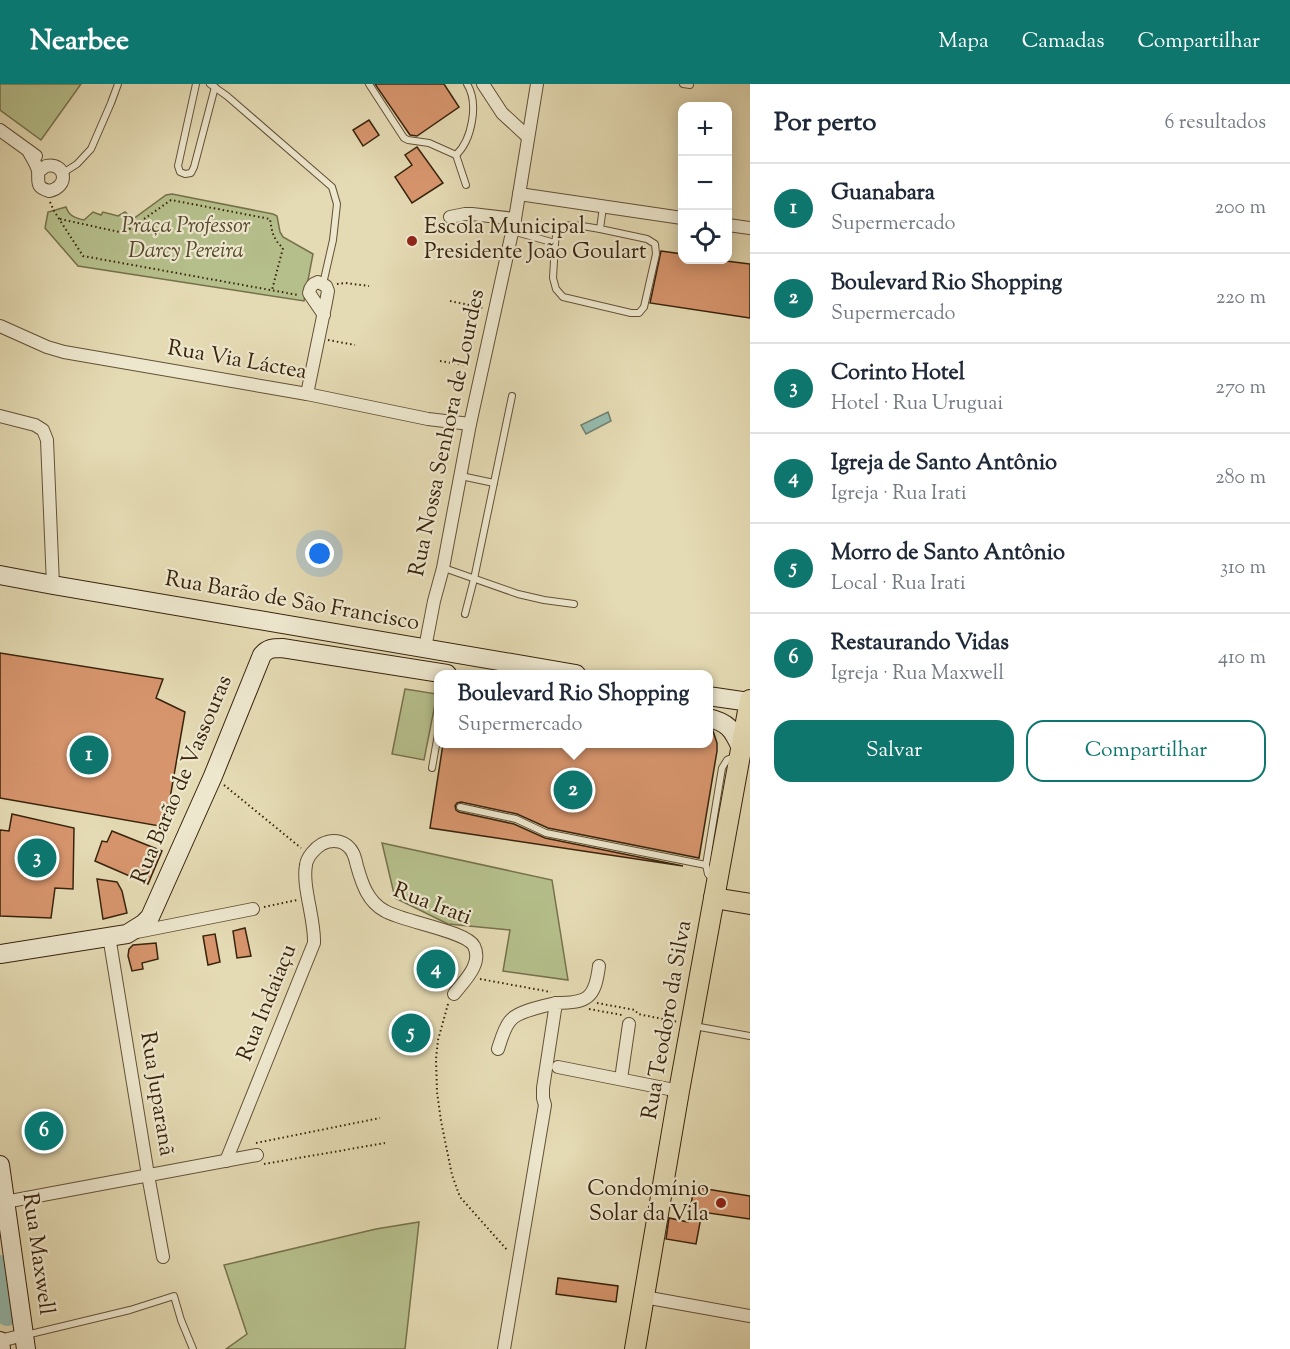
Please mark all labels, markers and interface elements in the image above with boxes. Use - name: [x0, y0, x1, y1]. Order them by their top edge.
- text: Nearbee: [30, 22, 129, 62]
- text: Mapa: [939, 27, 989, 57]
- text: Camadas: [1022, 27, 1105, 57]
- text: Compartilhar: [1138, 27, 1260, 57]
- map controls: [678, 102, 732, 264]
- button: +: [678, 102, 732, 156]
- text: Por perto: [774, 105, 876, 142]
- text: 6 resultados: [1165, 109, 1266, 138]
- button: −: [678, 156, 732, 210]
- text: Guanabara: [831, 178, 935, 210]
- text: 1: [790, 194, 797, 223]
- text: 200 m: [1215, 194, 1266, 223]
- button: locate: [678, 210, 732, 264]
- text: Supermercado: [831, 210, 956, 239]
- park label: Praça Professor Darcy Pereira: [122, 211, 251, 268]
- place label: Escola Municipal Presidente João Goulart: [424, 212, 647, 269]
- marker: Escola Municipal Presidente João Goulart: [405, 234, 419, 248]
- text: Boulevard Rio Shopping: [831, 268, 1062, 300]
- text: 2: [789, 284, 798, 313]
- text: 220 m: [1216, 284, 1266, 313]
- street label: Rua Nossa Senhora de Lourdes: [402, 287, 494, 579]
- text: Supermercado: [831, 300, 956, 329]
- street label: Rua Via Láctea: [165, 333, 309, 389]
- text: Corinto Hotel: [831, 358, 965, 390]
- text: 3: [789, 374, 798, 403]
- text: 270 m: [1216, 374, 1266, 403]
- text: Hotel · Rua Uruguai: [831, 390, 1003, 419]
- text: Igreja de Santo Antônio: [831, 448, 1057, 480]
- text: 4: [788, 464, 799, 493]
- text: 280 m: [1215, 464, 1266, 493]
- text: Igreja · Rua Irati: [831, 480, 967, 509]
- text: Morro de Santo Antônio: [831, 538, 1065, 570]
- your location: [305, 539, 334, 568]
- text: 5: [790, 554, 797, 583]
- text: 310 m: [1220, 554, 1266, 583]
- street label: Rua Barão de São Francisco: [162, 564, 422, 640]
- text: Local · Rua Irati: [831, 570, 966, 599]
- text: Restaurando Vidas: [831, 628, 1009, 660]
- text: 6: [789, 644, 798, 673]
- text: 410 m: [1218, 644, 1266, 673]
- text: Igreja · Rua Maxwell: [831, 660, 1004, 689]
- popup: [434, 670, 713, 748]
- street label: Rua Barão de Vassouras: [125, 671, 241, 889]
- text: Boulevard Rio Shopping: [458, 679, 689, 711]
- text: Supermercado: [458, 711, 582, 740]
- button: Salvar: [774, 720, 1014, 782]
- button: Compartilhar: [1026, 720, 1266, 782]
- pin: 1: [70, 732, 109, 778]
- pin: 2: [554, 768, 592, 812]
- pin: 3: [18, 836, 57, 880]
- street label: Rua Irati: [388, 875, 476, 935]
- street label: Rua Teodoro da Silva: [635, 918, 701, 1122]
- street label: Rua Indaiaçu: [230, 939, 306, 1066]
- pin: 4: [416, 946, 456, 992]
- pin: 5: [392, 1010, 430, 1056]
- street label: Rua Juparanã: [130, 1030, 182, 1158]
- pin: 6: [24, 1108, 63, 1154]
- place label: Condomínio Solar da Vila: [587, 1174, 709, 1231]
- street label: Rua Maxwell: [13, 1191, 61, 1317]
- marker: Condomínio Solar da Vila: [714, 1196, 728, 1210]

